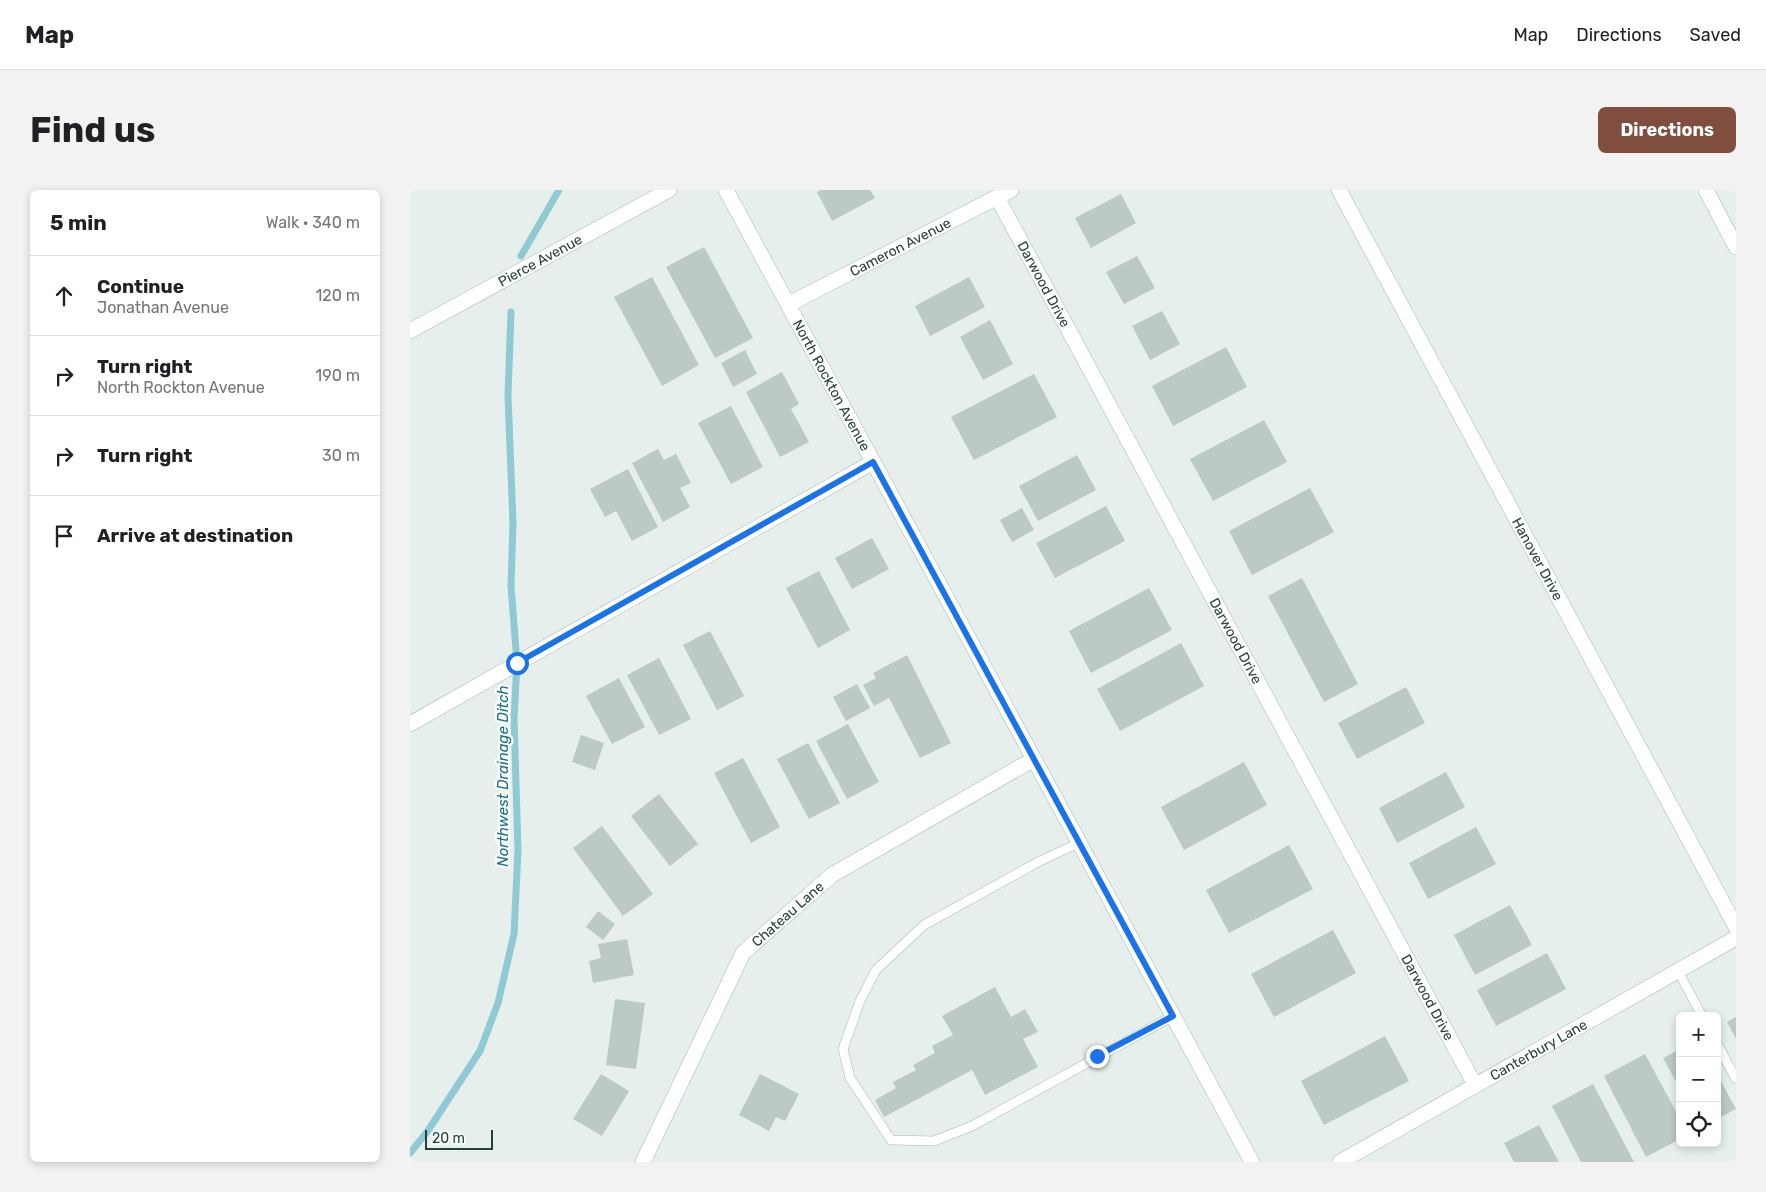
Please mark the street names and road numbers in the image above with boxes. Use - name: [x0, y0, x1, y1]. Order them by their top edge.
- street label: Cameron Avenue: [847, 214, 954, 280]
- street label: Pierce Avenue: [495, 231, 585, 290]
- street label: Darwood Drive: [1013, 238, 1074, 331]
- street label: North Rockton Avenue: [789, 317, 874, 454]
- street label: Hanover Drive: [1508, 515, 1567, 604]
- street label: Darwood Drive: [1205, 595, 1266, 687]
- street label: Chateau Lane: [748, 878, 828, 950]
- street label: Darwood Drive: [1397, 952, 1458, 1044]
- street label: Canterbury Lane: [1487, 1016, 1590, 1084]

